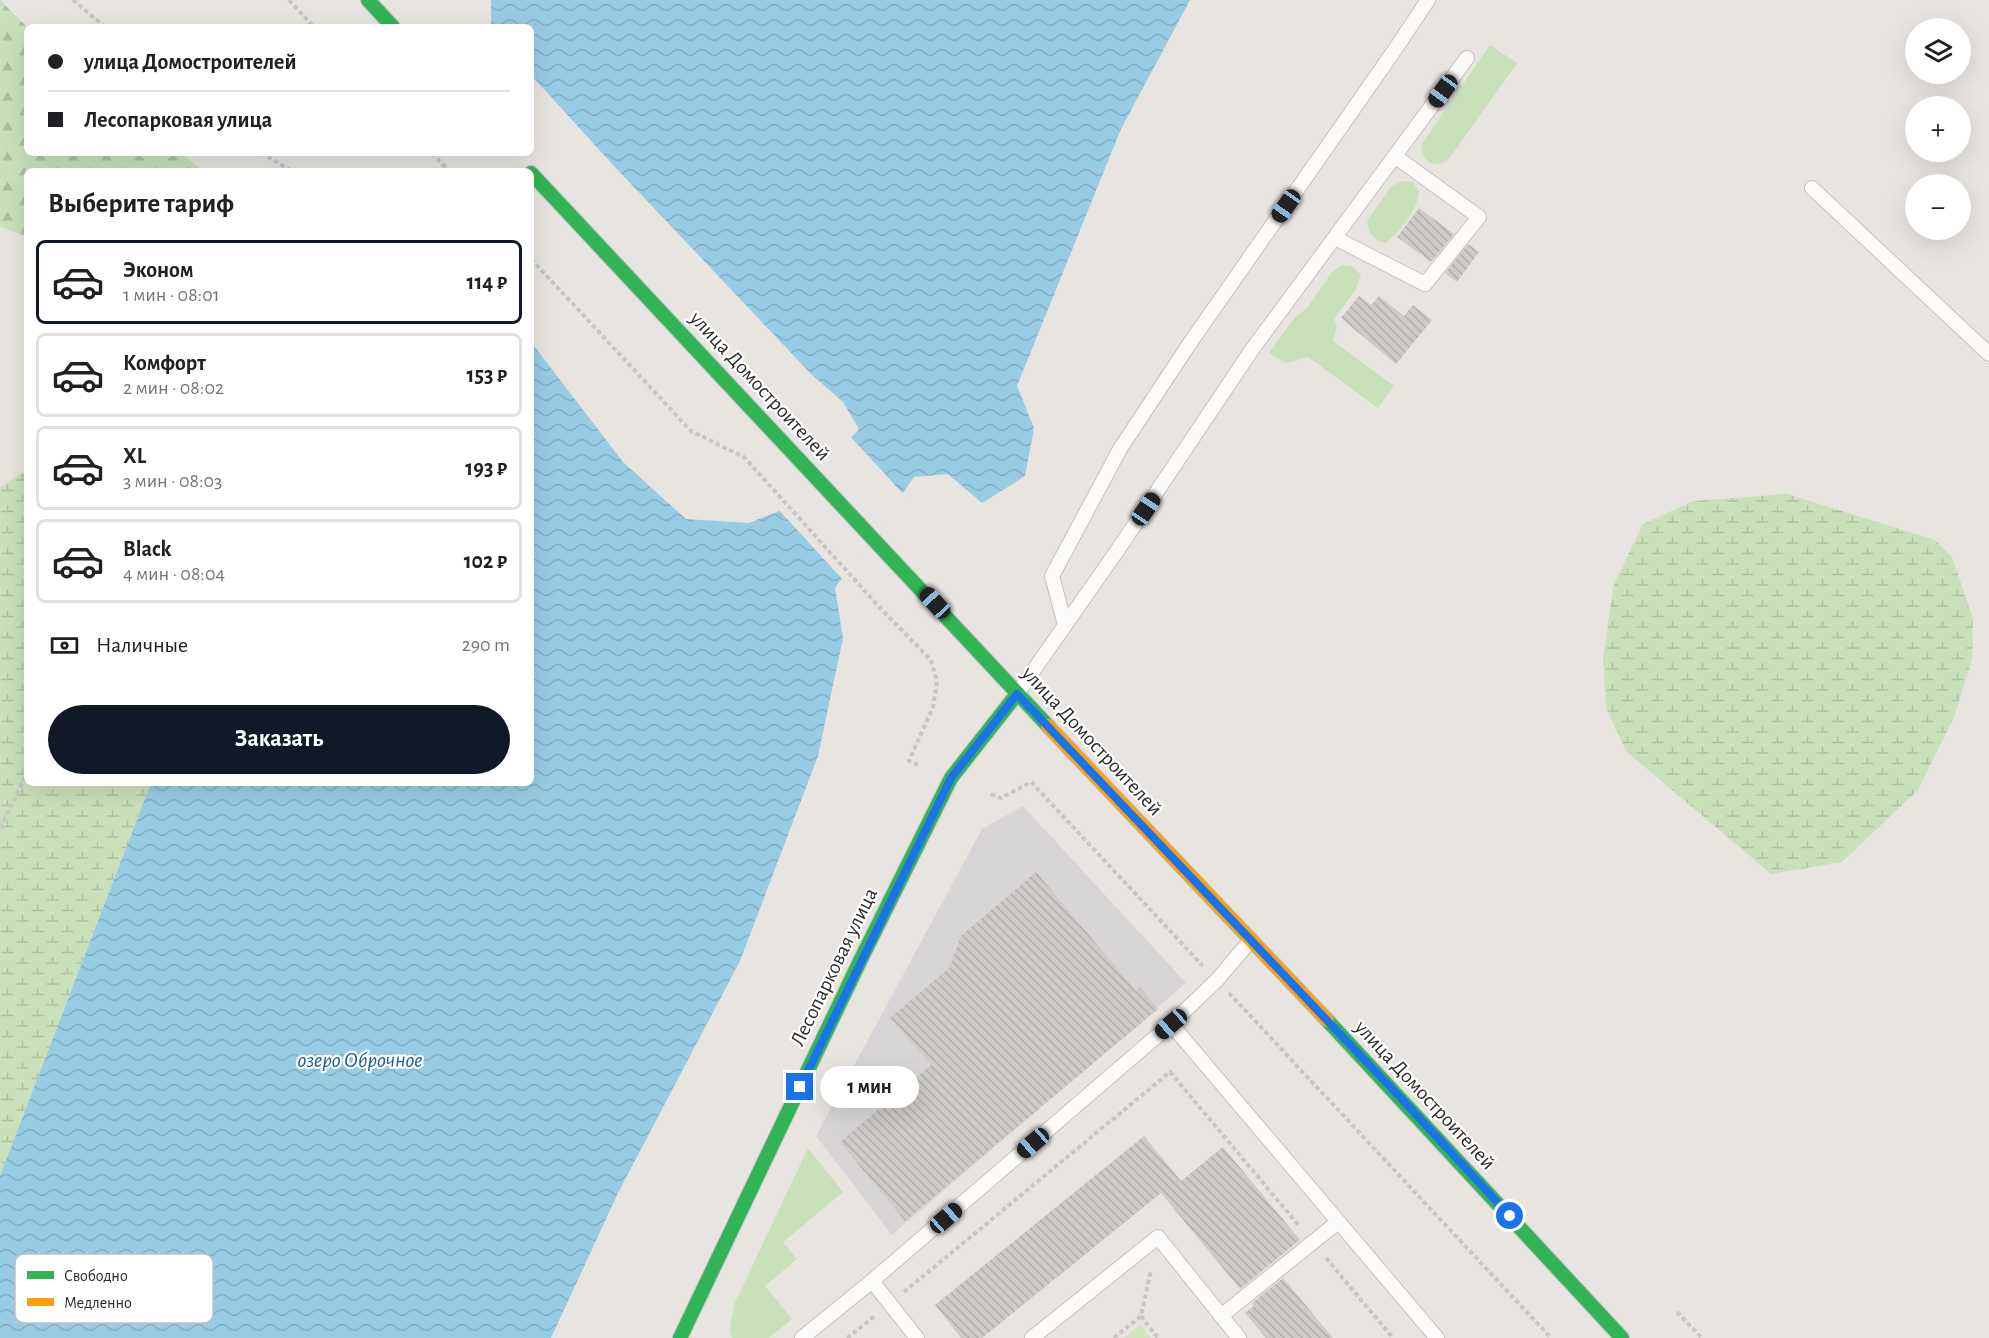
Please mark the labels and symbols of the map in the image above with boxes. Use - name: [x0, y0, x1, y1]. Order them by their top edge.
- car: [1425, 71, 1461, 111]
- car: [1268, 186, 1304, 226]
- street label: улица Домостроителей: [685, 307, 834, 465]
- car: [1128, 489, 1164, 529]
- car: [916, 584, 954, 622]
- street label: улица Домостроителей: [1017, 662, 1166, 820]
- street label: Лесопарковая улица: [787, 884, 881, 1049]
- car: [1152, 1005, 1190, 1043]
- street label: улица Домостроителей: [1350, 1016, 1499, 1174]
- water label: озеро Оброчное: [298, 1049, 422, 1072]
- callout: 1 мин: [821, 1066, 920, 1108]
- route end: [786, 1073, 813, 1100]
- car: [1014, 1124, 1052, 1162]
- car: [927, 1199, 965, 1237]
- route start: [1496, 1202, 1523, 1229]
- legend: [15, 1254, 213, 1323]
- text: Свободно: [64, 1268, 128, 1284]
- text: Медленно: [64, 1295, 132, 1311]

